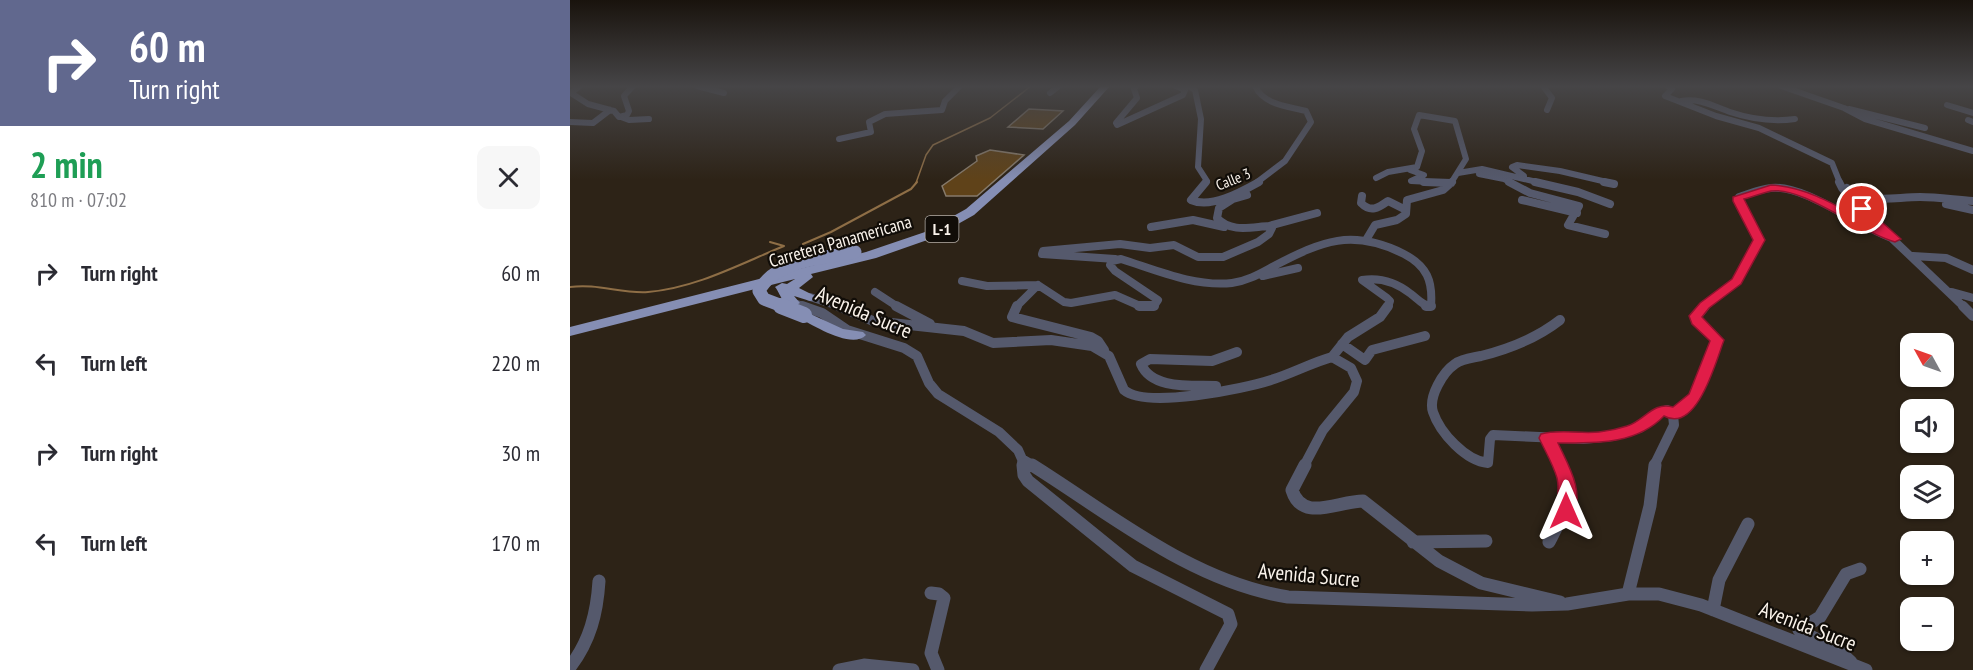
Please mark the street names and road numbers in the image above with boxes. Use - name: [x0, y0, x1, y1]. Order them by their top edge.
- street label: Calle 3: [1213, 163, 1253, 195]
- street label: Carretera Panamericana: [766, 210, 914, 272]
- road number: L-1: [926, 216, 958, 242]
- street label: Avenida Sucre: [812, 280, 916, 344]
- street label: Avenida Sucre: [1257, 557, 1361, 593]
- street label: Avenida Sucre: [1756, 595, 1860, 657]

